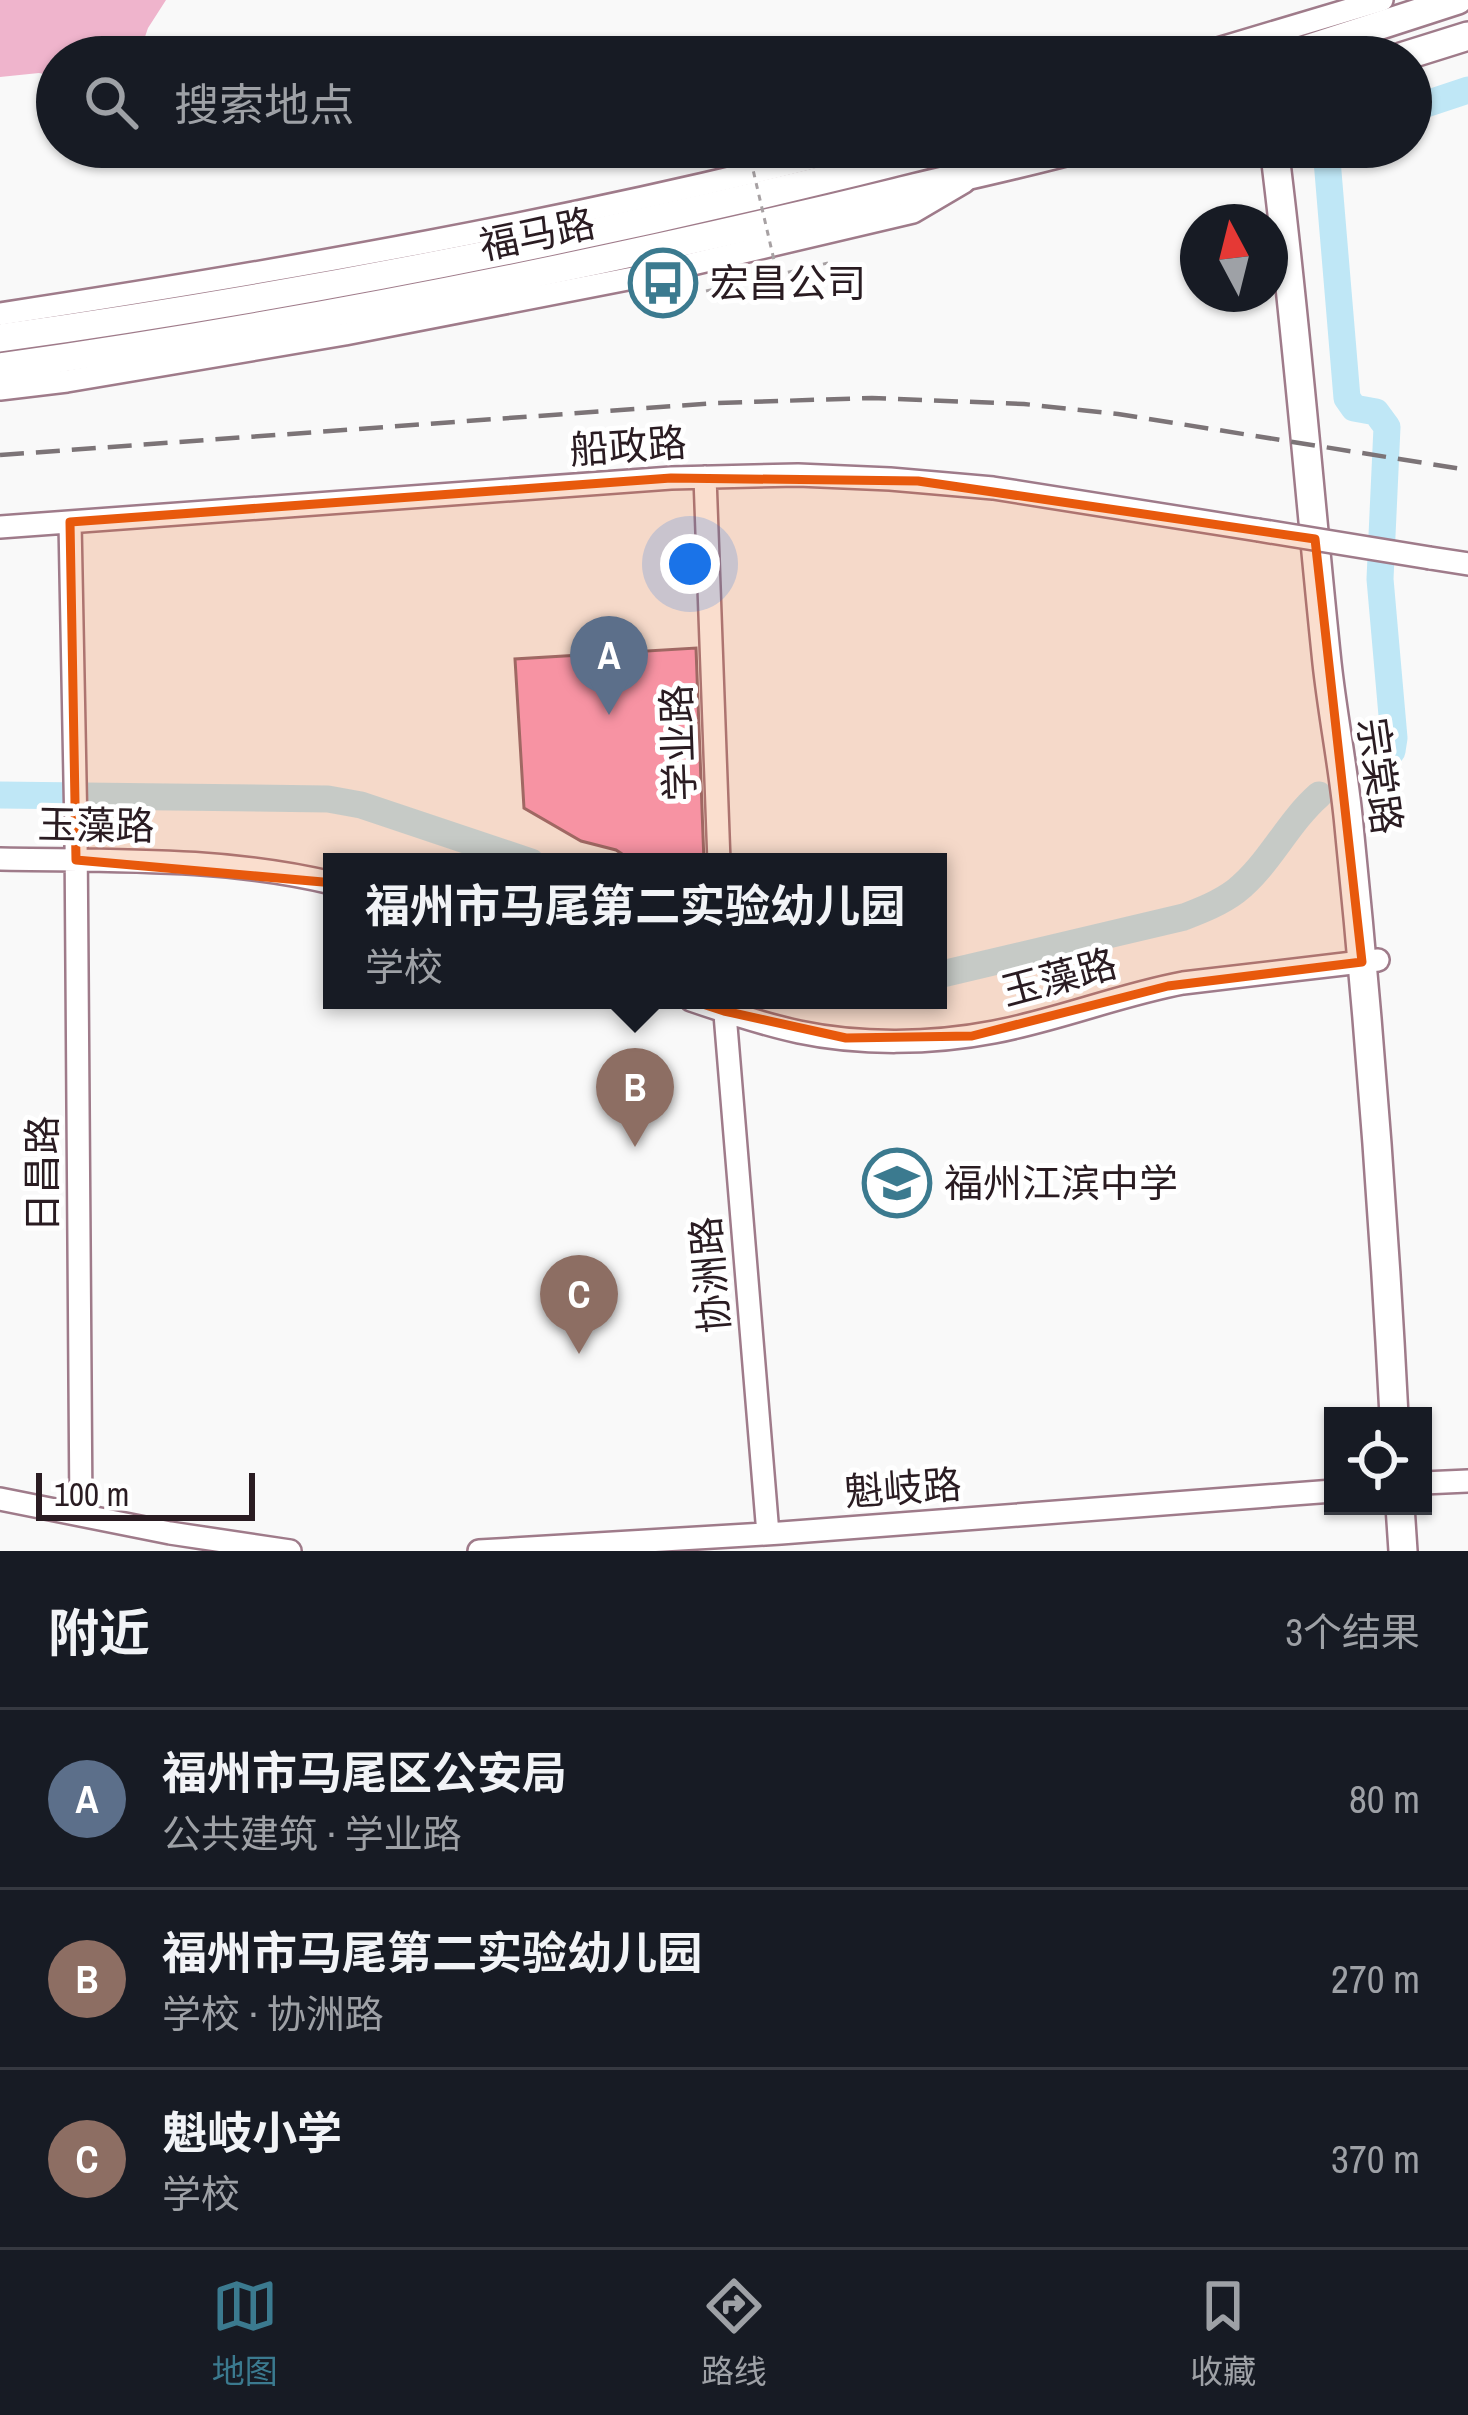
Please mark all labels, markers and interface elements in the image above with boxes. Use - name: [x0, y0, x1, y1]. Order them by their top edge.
- search box: [36, 36, 1432, 168]
- icon: search: [78, 69, 144, 135]
- text: 搜索地点: [174, 74, 354, 135]
- street label: 福马路: [474, 196, 600, 272]
- north arrow: [1180, 204, 1288, 312]
- bus stop icon: 宏昌公司: [628, 248, 698, 318]
- place label: 宏昌公司: [710, 257, 866, 309]
- street label: 船政路: [568, 416, 688, 476]
- your location: [660, 534, 720, 594]
- pin: A: [570, 616, 648, 715]
- street label: 学业路: [650, 684, 706, 802]
- street label: 宗棠路: [1346, 714, 1414, 838]
- street label: 玉藻路: [37, 798, 155, 852]
- popup: [323, 853, 947, 1009]
- text: 福州市马尾第二实验幼儿园: [365, 875, 905, 936]
- street label: 玉藻路: [996, 937, 1122, 1017]
- text: 学校: [365, 941, 443, 993]
- pin: B: [596, 1048, 674, 1147]
- street label: 日昌路: [16, 1115, 68, 1233]
- school or university icon: 福州江滨中学: [862, 1148, 932, 1218]
- place label: 福州江滨中学: [944, 1157, 1178, 1209]
- street label: 协洲路: [679, 1214, 741, 1336]
- pin: C: [540, 1255, 618, 1354]
- map controls: [1324, 1407, 1432, 1515]
- button: locate: [1324, 1407, 1432, 1515]
- street label: 魁岐路: [843, 1458, 963, 1518]
- scale bar: [36, 1467, 255, 1520]
- text: 100 m: [54, 1472, 129, 1516]
- text: 附近: [48, 1598, 150, 1667]
- text: 3个结果: [1285, 1606, 1420, 1658]
- text: 福州市马尾区公安局: [162, 1742, 567, 1803]
- text: A: [75, 1773, 99, 1825]
- text: 80 m: [1349, 1773, 1420, 1825]
- text: 公共建筑 · 学业路: [162, 1808, 462, 1860]
- text: 福州市马尾第二实验幼儿园: [162, 1922, 702, 1983]
- text: B: [75, 1953, 99, 2005]
- text: 270 m: [1331, 1953, 1420, 2005]
- text: 学校 · 协洲路: [162, 1988, 384, 2040]
- text: 魁岐小学: [162, 2102, 342, 2163]
- text: C: [75, 2133, 99, 2185]
- text: 370 m: [1331, 2133, 1420, 2185]
- text: 学校: [162, 2168, 240, 2220]
- tab: 地图: [212, 2273, 278, 2393]
- tab: 路线: [701, 2273, 767, 2393]
- tab: 收藏: [1190, 2273, 1256, 2393]

